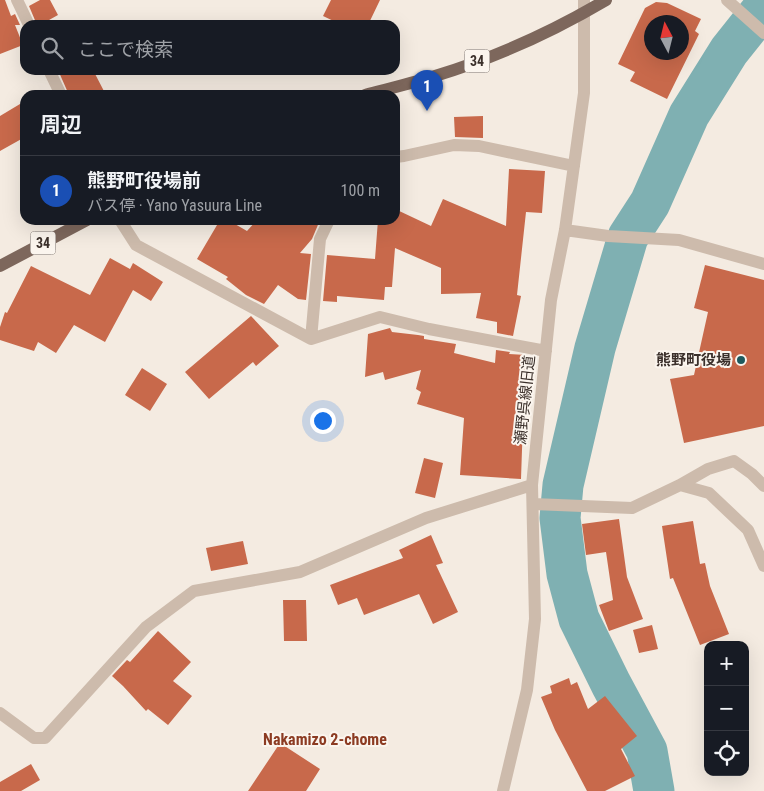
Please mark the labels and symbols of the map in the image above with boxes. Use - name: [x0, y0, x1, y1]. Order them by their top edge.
- north arrow: [644, 15, 689, 60]
- road number: 34: [464, 49, 490, 72]
- pin: 1: [411, 70, 443, 111]
- road number: 34: [30, 232, 56, 254]
- place label: 熊野町役場: [656, 351, 731, 369]
- street label: 瀬野呉線旧道: [511, 354, 539, 446]
- marker: 熊野町役場: [735, 354, 747, 366]
- your location: [310, 408, 336, 434]
- district label: Nakamizo 2-chome: [263, 730, 387, 749]

